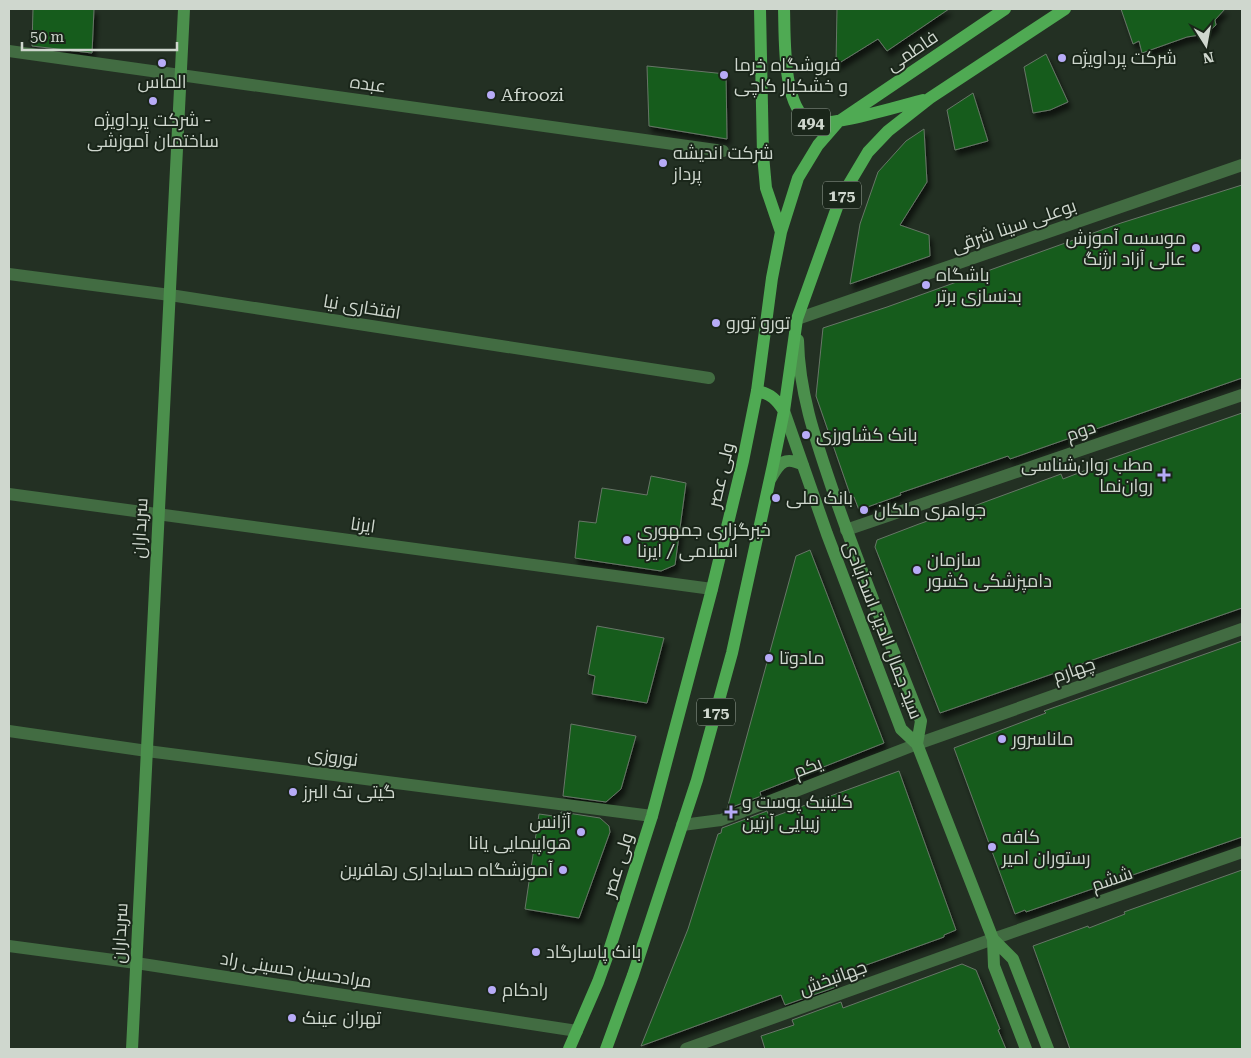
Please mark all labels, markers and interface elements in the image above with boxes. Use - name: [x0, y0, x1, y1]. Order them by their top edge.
- scale bar: [22, 20, 178, 52]
- north arrow: [1181, 20, 1231, 70]
- street label: فاطمی: [882, 26, 942, 76]
- text: 50 m: [30, 28, 65, 46]
- place label: شرکت پرداویژه: [1072, 47, 1177, 70]
- text: N: [1201, 49, 1215, 67]
- marker: شرکت پرداویژه: [1056, 52, 1068, 64]
- place label: فروشگاه خرما و خشکبار کاچی: [734, 54, 848, 98]
- marker: الماس: [156, 57, 168, 69]
- marker: فروشگاه خرما و خشکبار کاچی: [718, 69, 730, 81]
- place label: الماس: [137, 71, 187, 93]
- street label: عبده: [349, 71, 387, 96]
- place label: Afroozi: [501, 84, 564, 105]
- marker: Afroozi: [485, 89, 497, 101]
- marker: شرکت پرداویژه - ساختمان آموزشی: [147, 95, 159, 107]
- road number: 494: [792, 108, 830, 136]
- place label: شرکت پرداویژه - ساختمان آموزشی: [87, 109, 219, 152]
- place label: شرکت اندیشه پرداز: [672, 142, 773, 186]
- marker: شرکت اندیشه پرداز: [657, 157, 669, 169]
- road number: 175: [823, 182, 861, 208]
- street label: بوعلی سینا شرقی: [949, 194, 1079, 258]
- place label: موسسه آموزش عالی آزاد ارژنگ: [1065, 227, 1186, 270]
- marker: موسسه آموزش عالی آزاد ارژنگ: [1190, 242, 1202, 254]
- place label: باشگاه بدنسازی برتر: [935, 264, 1022, 307]
- marker: باشگاه بدنسازی برتر: [920, 279, 932, 291]
- street label: افتخاری نیا: [322, 290, 402, 324]
- place label: تورو تورو: [726, 312, 790, 334]
- marker: تورو تورو: [710, 317, 722, 329]
- street label: دوم: [1063, 416, 1099, 447]
- place label: بانک کشاورزی: [816, 424, 918, 446]
- marker: بانک کشاورزی: [800, 429, 812, 441]
- street label: ولی عصر: [703, 440, 739, 511]
- place label: مطب روان‌شناسی روان‌نما: [1021, 454, 1153, 497]
- marker: مطب روان‌شناسی روان‌نما: [1157, 468, 1171, 482]
- place label: بانک ملی: [786, 487, 853, 509]
- marker: بانک ملی: [770, 492, 782, 504]
- street label: سربداران: [127, 497, 153, 559]
- place label: جواهری ملکان: [874, 499, 986, 521]
- marker: جواهری ملکان: [858, 504, 870, 516]
- street label: ايرنا: [349, 512, 377, 538]
- place label: خبرگزاری جمهوری اسلامی / ایرنا: [637, 519, 771, 562]
- marker: خبرگزاری جمهوری اسلامی / ایرنا: [621, 534, 633, 546]
- street label: سید جمال الدین اسدآبادی: [839, 538, 927, 722]
- place label: سازمان دامپزشکی کشور: [926, 549, 1052, 593]
- marker: سازمان دامپزشکی کشور: [911, 564, 923, 576]
- place label: مادوتا: [779, 647, 825, 669]
- marker: مادوتا: [763, 652, 775, 664]
- street label: چهارم: [1050, 653, 1098, 688]
- road number: 175: [697, 699, 735, 726]
- place label: ماناسرور: [1011, 728, 1074, 750]
- marker: ماناسرور: [996, 733, 1008, 745]
- street label: نوروزی: [307, 743, 359, 771]
- street label: یکم: [791, 752, 826, 783]
- place label: گیتی تک البرز: [302, 781, 395, 803]
- marker: گیتی تک البرز: [287, 786, 299, 798]
- place label: کلینیک پوست و زیبایی آرتین: [742, 791, 853, 834]
- marker: کلینیک پوست و زیبایی آرتین: [724, 805, 738, 819]
- place label: آژانس هواپیمایی یانا: [468, 811, 571, 855]
- marker: آژانس هواپیمایی یانا: [575, 826, 587, 838]
- place label: کافه رستوران امیر: [1001, 826, 1091, 869]
- street label: ولی عصر: [598, 830, 638, 901]
- marker: کافه رستوران امیر: [986, 841, 998, 853]
- place label: آموزشگاه حسابداری رهافرین: [340, 859, 553, 881]
- street label: ششم: [1088, 862, 1136, 897]
- marker: آموزشگاه حسابداری رهافرین: [557, 864, 569, 876]
- street label: سربداران: [107, 902, 133, 964]
- place label: بانک پاسارگاد: [546, 941, 641, 964]
- marker: بانک پاسارگاد: [530, 946, 542, 958]
- street label: مرادحسین حسینی راد: [219, 947, 373, 993]
- street label: جهانبخش: [796, 956, 870, 1000]
- place label: رادکام: [502, 979, 548, 1002]
- marker: رادکام: [486, 984, 498, 996]
- place label: تهران عینک: [302, 1007, 382, 1029]
- marker: تهران عینک: [286, 1012, 298, 1024]

